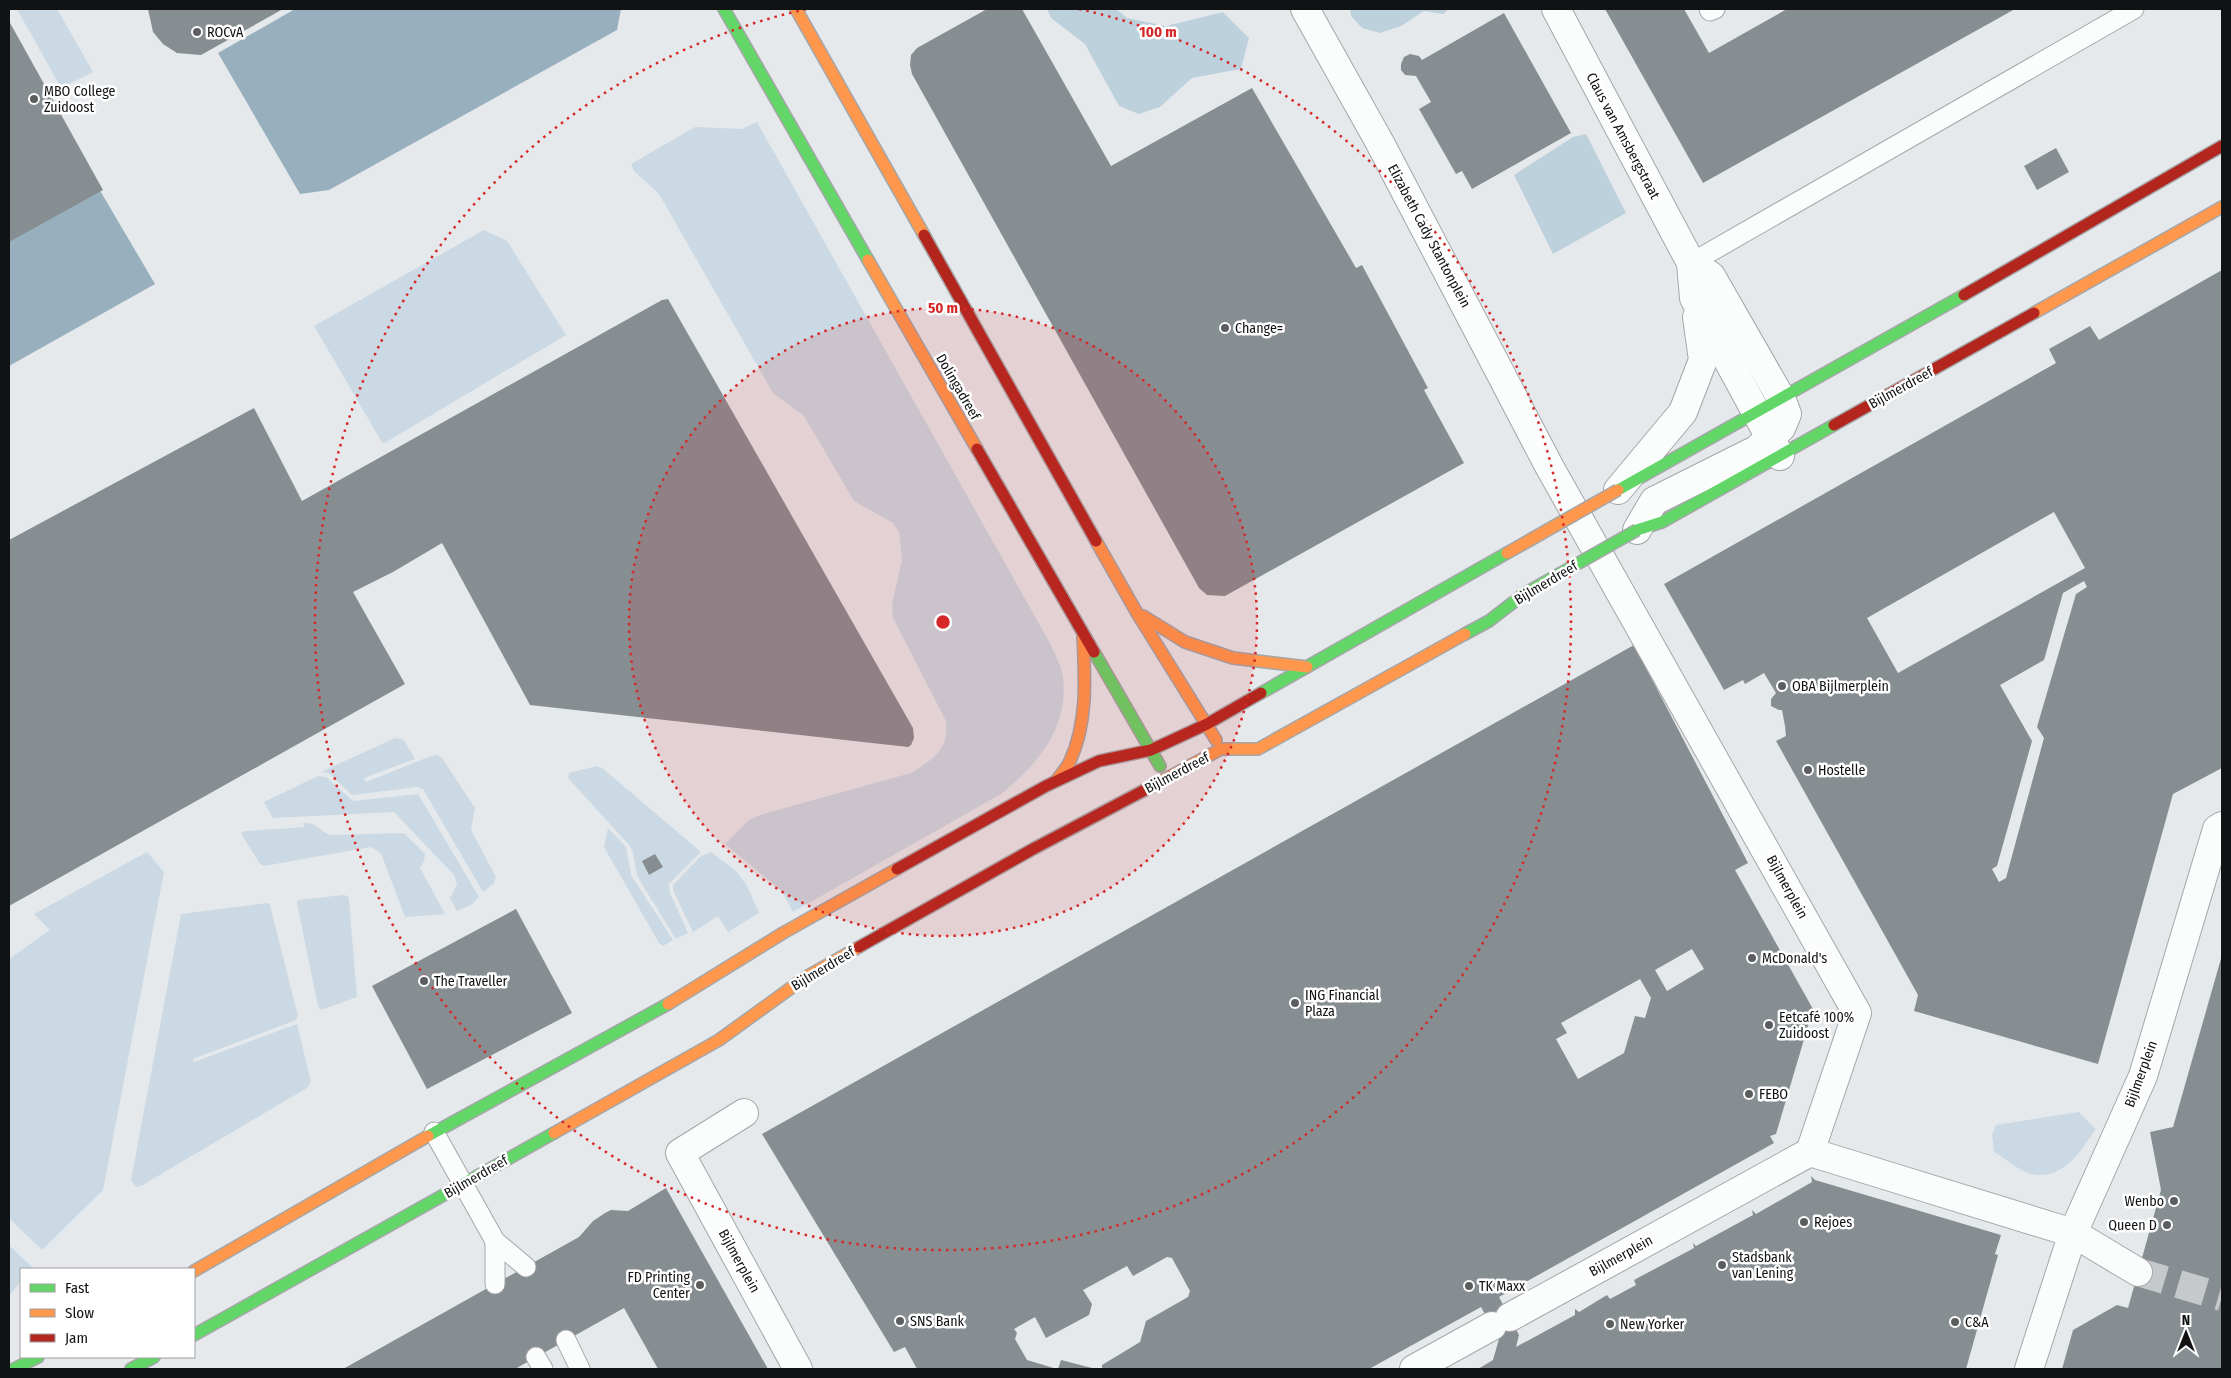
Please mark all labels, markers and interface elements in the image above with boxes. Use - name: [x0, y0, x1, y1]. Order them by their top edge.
- text: 100 m: [1139, 23, 1177, 41]
- place label: ROCvA: [207, 24, 244, 41]
- marker: ROCvA: [191, 26, 203, 38]
- street label: Claus van Amsbergstraat: [1583, 70, 1664, 202]
- place label: MBO College Zuidoost: [44, 83, 115, 116]
- marker: MBO College Zuidoost: [28, 93, 40, 105]
- street label: Elizabeth Cady Stantonplein: [1384, 161, 1474, 311]
- text: 50 m: [928, 299, 958, 317]
- place label: Change=: [1235, 320, 1283, 337]
- marker: Change=: [1219, 322, 1231, 334]
- street label: Dolingadreef: [932, 351, 985, 425]
- street label: Bijlmerdreef: [1866, 363, 1938, 413]
- street label: Bijlmerdreef: [1511, 557, 1582, 608]
- centre of rings: [934, 613, 952, 631]
- place label: OBA Bijlmerplein: [1792, 678, 1889, 695]
- marker: OBA Bijlmerplein: [1776, 680, 1788, 692]
- street label: Bijlmerdreef: [1142, 748, 1214, 797]
- place label: Hostelle: [1818, 762, 1865, 779]
- marker: Hostelle: [1802, 764, 1814, 776]
- street label: Bijlmerplein: [1763, 852, 1811, 922]
- street label: Bijlmerdreef: [788, 943, 859, 994]
- place label: McDonald's: [1762, 950, 1827, 967]
- marker: McDonald's: [1746, 952, 1758, 964]
- place label: The Traveller: [434, 973, 508, 990]
- marker: The Traveller: [418, 975, 430, 987]
- place label: ING Financial Plaza: [1305, 987, 1380, 1020]
- marker: ING Financial Plaza: [1289, 997, 1301, 1009]
- place label: Eetcafé 100% Zuidoost: [1779, 1009, 1854, 1042]
- marker: Eetcafé 100% Zuidoost: [1763, 1019, 1775, 1031]
- street label: Bijlmerplein: [2121, 1038, 2161, 1110]
- place label: FEBO: [1759, 1086, 1788, 1103]
- marker: FEBO: [1743, 1088, 1755, 1100]
- street label: Bijlmerdreef: [441, 1151, 512, 1202]
- place label: Wenbo: [2125, 1193, 2164, 1210]
- marker: Wenbo: [2168, 1195, 2180, 1207]
- place label: Rejoes: [1814, 1214, 1852, 1231]
- marker: Rejoes: [1798, 1216, 1810, 1228]
- place label: Queen D: [2108, 1217, 2157, 1234]
- marker: Queen D: [2161, 1219, 2173, 1231]
- street label: Bijlmerplein: [715, 1226, 763, 1296]
- street label: Bijlmerplein: [1586, 1232, 1656, 1280]
- place label: Stadsbank van Lening: [1732, 1249, 1794, 1282]
- marker: Stadsbank van Lening: [1716, 1259, 1728, 1271]
- legend: [20, 1268, 195, 1358]
- place label: FD Printing Center: [628, 1269, 690, 1302]
- place label: TK Maxx: [1479, 1278, 1526, 1295]
- text: Fast: [65, 1279, 89, 1297]
- marker: FD Printing Center: [694, 1279, 706, 1291]
- marker: TK Maxx: [1463, 1280, 1475, 1292]
- text: Slow: [65, 1304, 94, 1322]
- north arrow: [2161, 1308, 2211, 1358]
- text: N: [2182, 1312, 2190, 1329]
- place label: SNS Bank: [910, 1313, 965, 1330]
- place label: C&A: [1965, 1314, 1989, 1331]
- marker: SNS Bank: [894, 1315, 906, 1327]
- place label: New Yorker: [1620, 1316, 1685, 1333]
- marker: C&A: [1949, 1316, 1961, 1328]
- marker: New Yorker: [1604, 1318, 1616, 1330]
- text: Jam: [65, 1329, 88, 1347]

